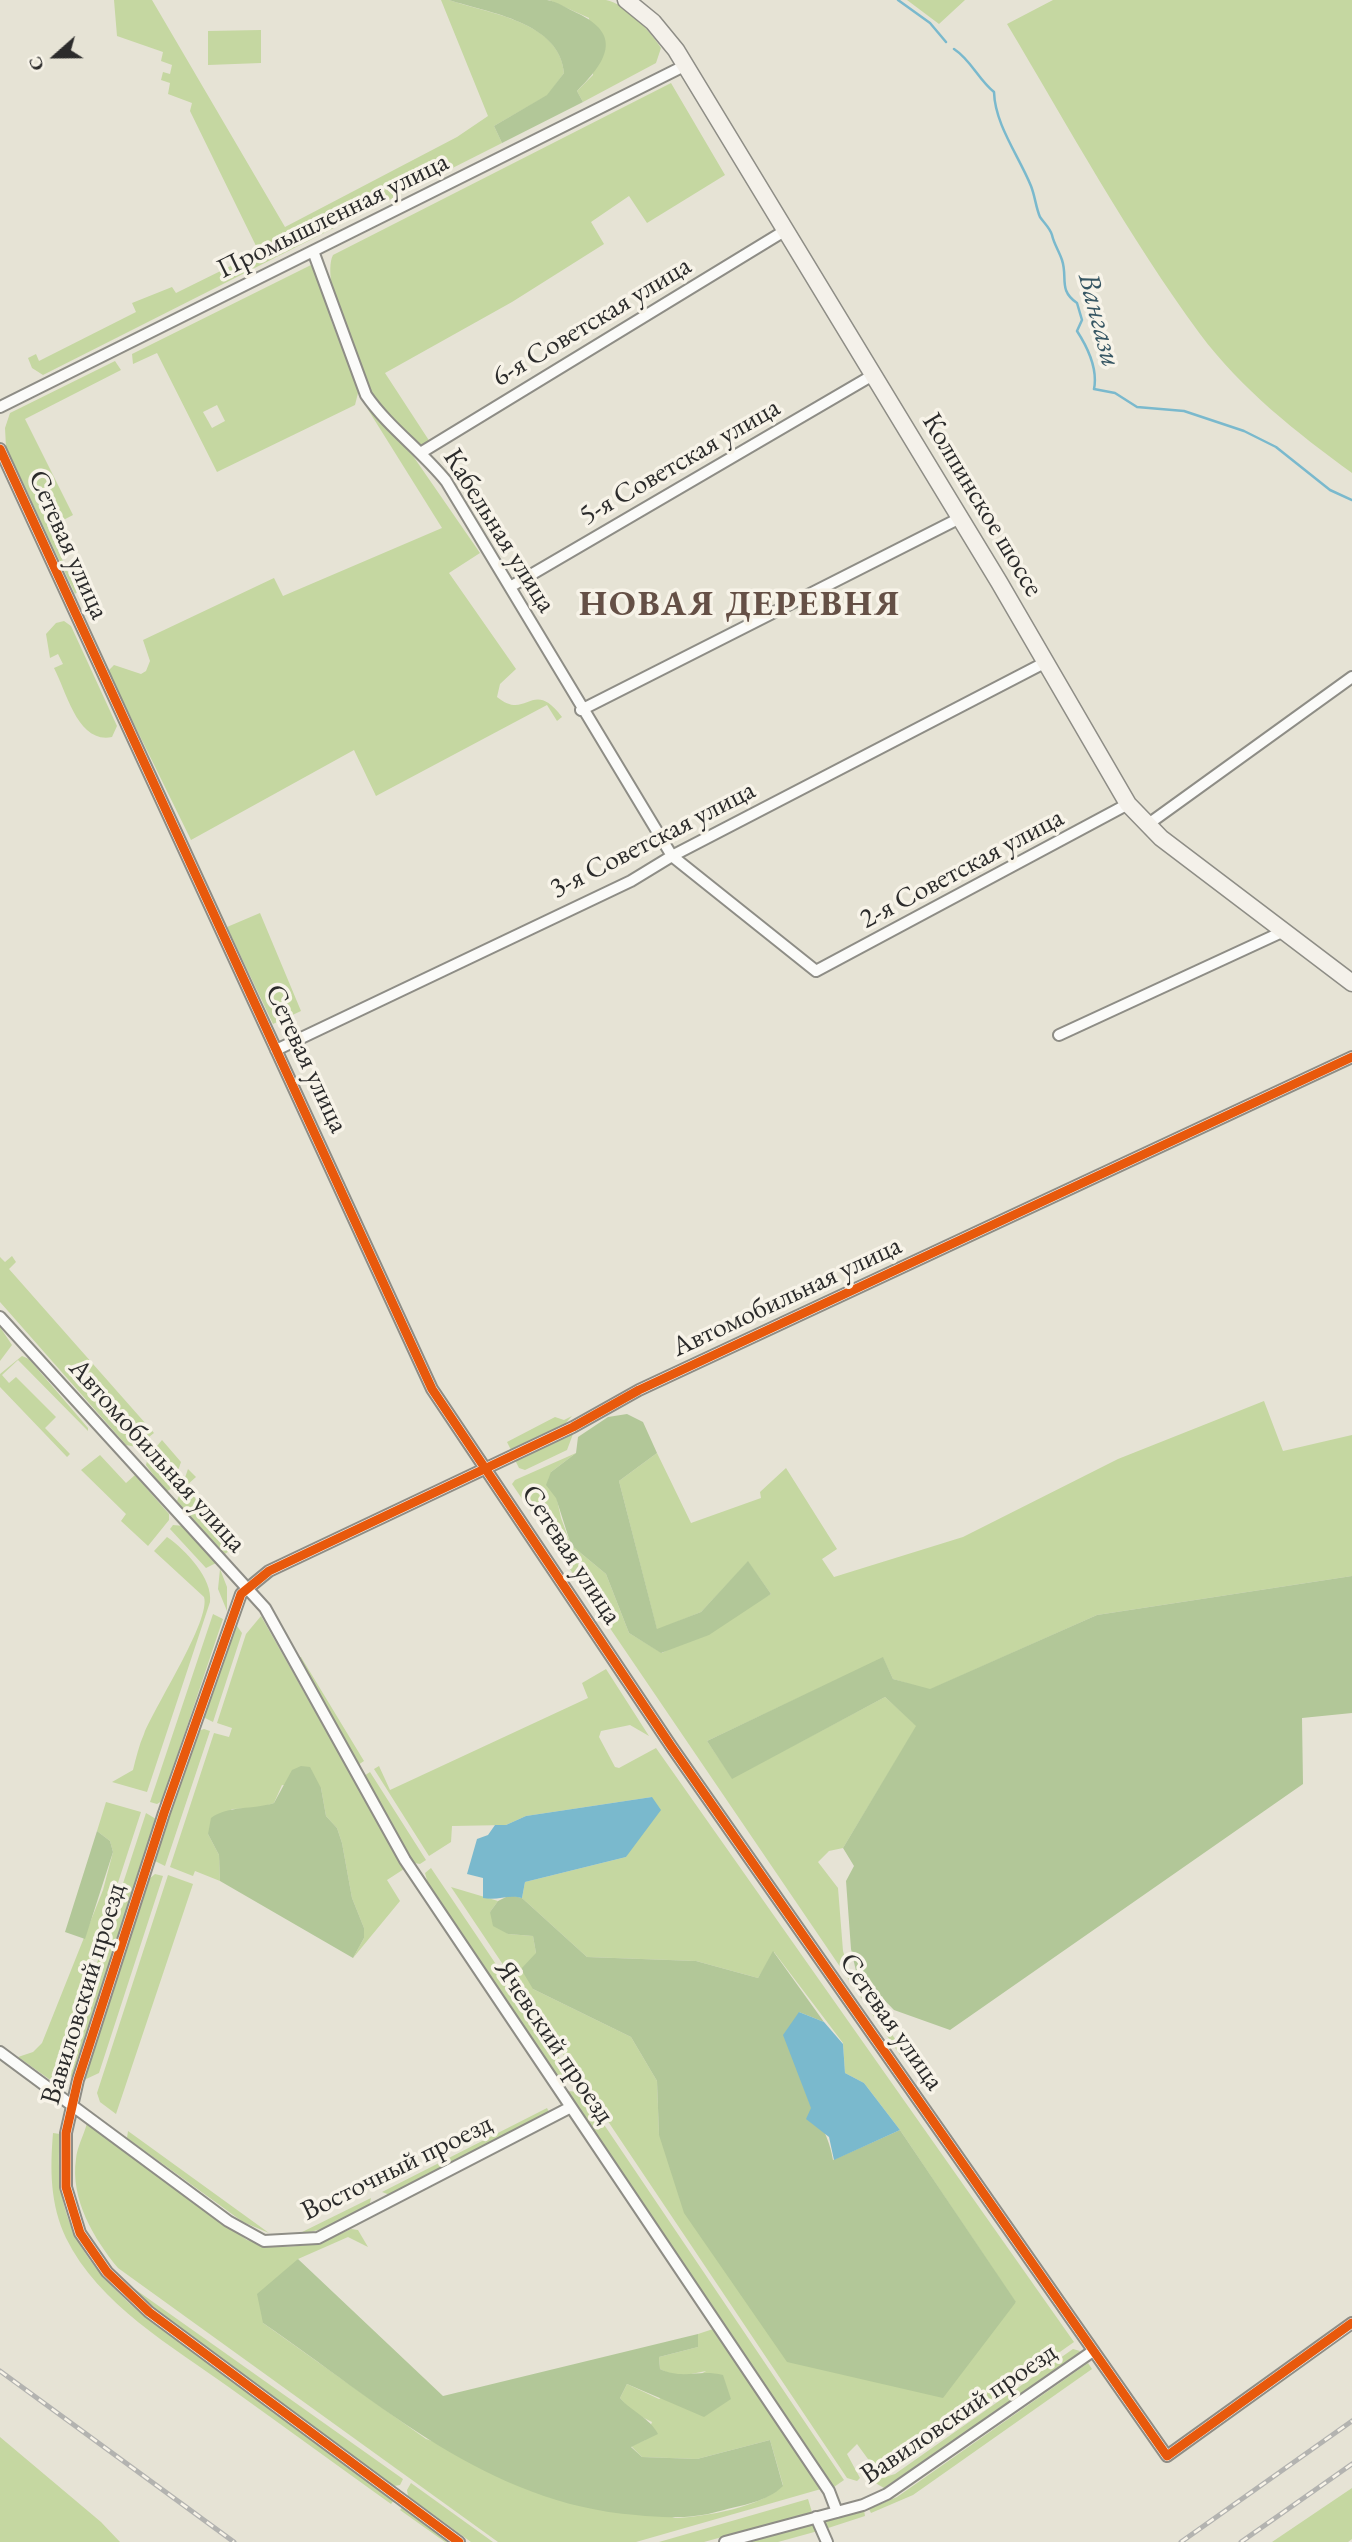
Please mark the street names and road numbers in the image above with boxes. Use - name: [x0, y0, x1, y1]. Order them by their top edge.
- street label: Промышленная улица: [212, 145, 454, 287]
- street label: 6-я Советская улица: [487, 249, 697, 395]
- street label: 5-я Советская улица: [574, 391, 786, 533]
- street label: Колпинское шоссе: [914, 407, 1050, 603]
- street label: Кабельная улица: [435, 443, 563, 619]
- street label: Сетевая улица: [20, 465, 116, 625]
- street label: 3-я Советская улица: [545, 774, 761, 906]
- street label: 2-я Советская улица: [854, 801, 1070, 937]
- street label: Сетевая улица: [257, 980, 355, 1138]
- street label: Автомобильная улица: [667, 1229, 907, 1365]
- street label: Автомобильная улица: [61, 1352, 253, 1560]
- street label: Сетевая улица: [513, 1479, 629, 1631]
- street label: Вавиловский проезд: [34, 1879, 134, 2109]
- street label: Сетевая улица: [831, 1947, 951, 2097]
- street label: Ячевский проезд: [487, 1954, 621, 2130]
- street label: Восточный проезд: [296, 2107, 498, 2229]
- street label: Вавиловский проезд: [855, 2336, 1063, 2492]

